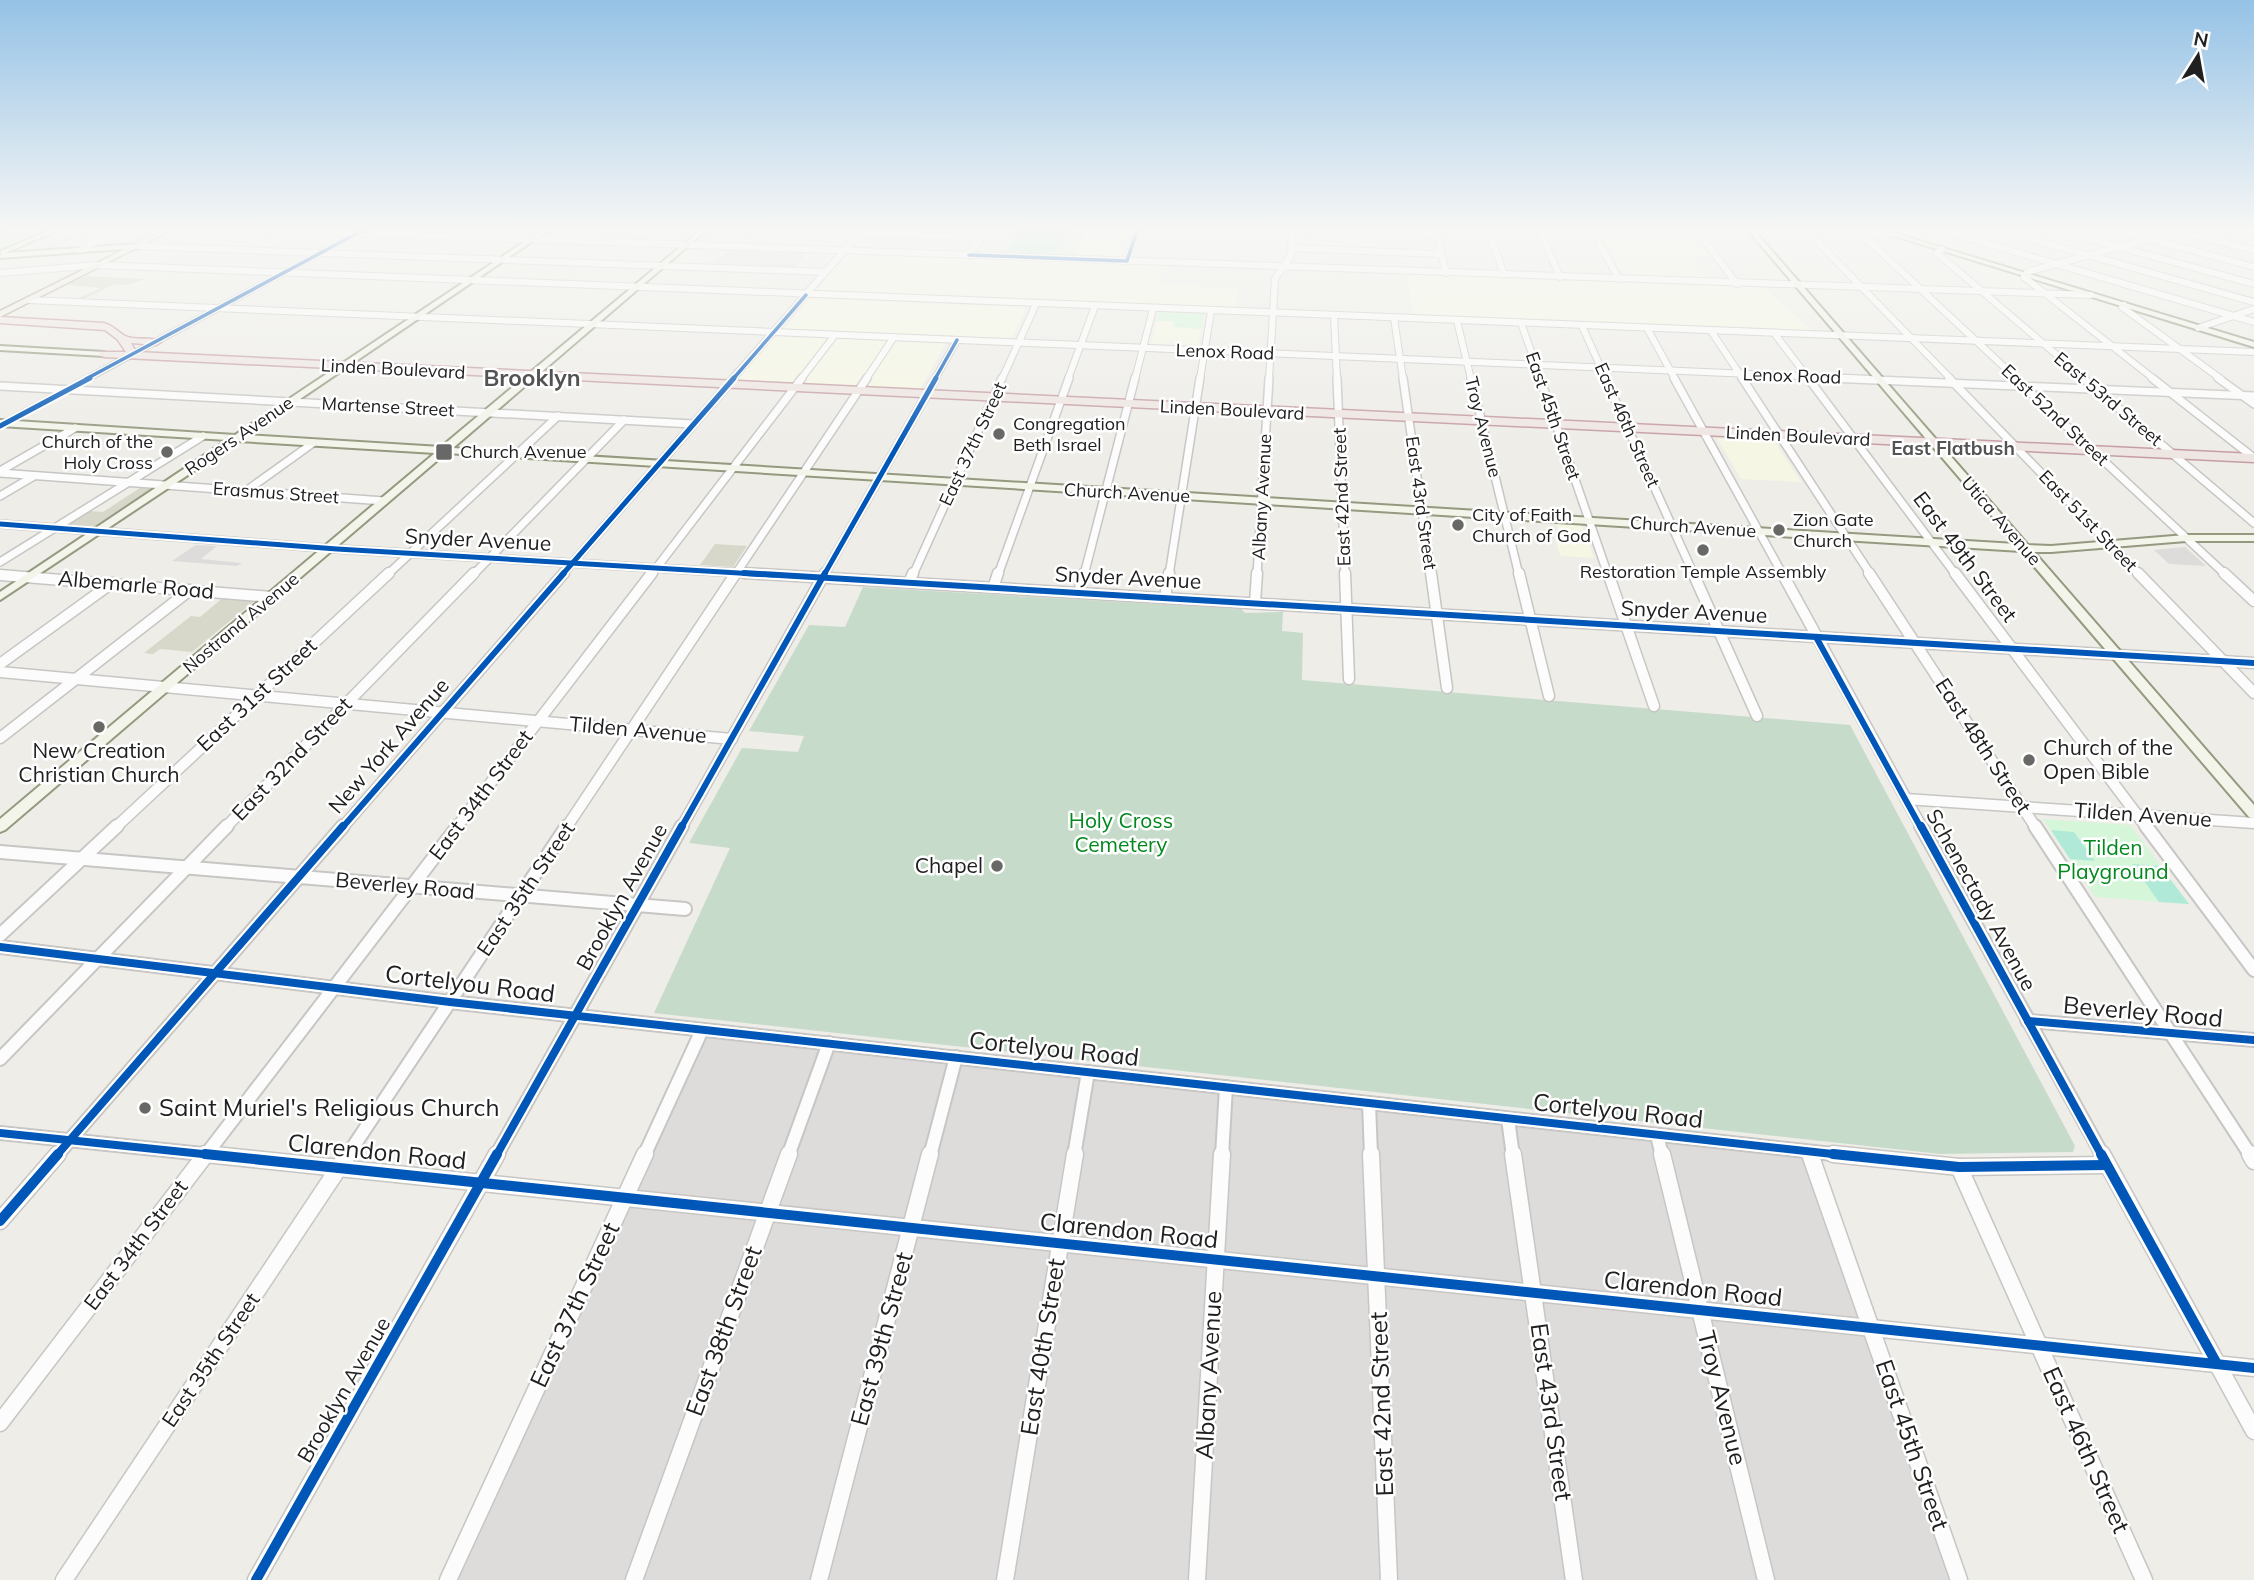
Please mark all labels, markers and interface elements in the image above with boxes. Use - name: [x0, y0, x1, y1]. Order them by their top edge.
- north arrow: [2163, 21, 2233, 91]
- text: N: [2192, 26, 2211, 52]
- street label: Lenox Road: [1175, 338, 1275, 365]
- street label: East 53rd Street: [2049, 347, 2167, 451]
- street label: East 45th Street: [1521, 349, 1586, 483]
- street label: Linden Boulevard: [320, 353, 466, 384]
- street label: East 46th Street: [1590, 359, 1665, 491]
- street label: East 52nd Street: [1997, 359, 2114, 470]
- street label: Lenox Road: [1742, 362, 1842, 389]
- district label: Brooklyn: [483, 363, 581, 392]
- street label: Troy Avenue: [1460, 374, 1507, 480]
- street label: East 37th Street: [934, 378, 1011, 509]
- street label: Rogers Avenue: [180, 391, 297, 480]
- street label: Martense Street: [321, 392, 455, 421]
- street label: Linden Boulevard: [1159, 394, 1305, 425]
- place label: Congregation Beth Israel: [1013, 412, 1126, 456]
- street label: Linden Boulevard: [1725, 420, 1871, 451]
- marker: Congregation Beth Israel: [991, 426, 1007, 442]
- street label: East 42nd Street: [1328, 427, 1355, 567]
- place label: Church of the Holy Cross: [42, 430, 153, 474]
- street label: Albany Avenue: [1247, 433, 1276, 561]
- street label: East 43rd Street: [1401, 435, 1442, 571]
- district label: East Flatbush: [1891, 436, 2015, 460]
- place label: Church Avenue: [460, 440, 587, 463]
- marker: Church Avenue: [434, 442, 454, 462]
- marker: Church of the Holy Cross: [159, 444, 175, 460]
- street label: East 51st Street: [2034, 465, 2143, 576]
- street label: Utica Avenue: [1956, 471, 2046, 570]
- street label: Erasmus Street: [212, 477, 340, 508]
- street label: Church Avenue: [1063, 478, 1191, 507]
- street label: East 49th Street: [1908, 486, 2023, 627]
- place label: City of Faith Church of God: [1472, 503, 1591, 547]
- place label: Zion Gate Church: [1793, 508, 1874, 552]
- street label: Church Avenue: [1629, 511, 1757, 542]
- marker: City of Faith Church of God: [1450, 517, 1466, 533]
- street label: Snyder Avenue: [404, 522, 552, 556]
- marker: Zion Gate Church: [1771, 522, 1787, 538]
- marker: Restoration Temple Assembly: [1695, 542, 1711, 558]
- street label: Snyder Avenue: [1054, 560, 1202, 594]
- place label: Restoration Temple Assembly: [1580, 560, 1827, 583]
- street label: Albemarle Road: [57, 564, 215, 604]
- street label: Nostrand Avenue: [178, 567, 304, 678]
- street label: Snyder Avenue: [1620, 594, 1768, 628]
- street label: East 31st Street: [191, 632, 322, 756]
- street label: New York Avenue: [322, 672, 454, 818]
- street label: East 48th Street: [1930, 673, 2037, 818]
- street label: East 32nd Street: [226, 691, 357, 825]
- street label: Tilden Avenue: [568, 710, 708, 748]
- marker: New Creation Christian Church: [91, 719, 107, 735]
- street label: East 34th Street: [423, 724, 538, 865]
- place label: Church of the Open Bible: [2043, 734, 2173, 784]
- place label: New Creation Christian Church: [18, 737, 180, 787]
- marker: Church of the Open Bible: [2021, 752, 2037, 768]
- street label: Tilden Avenue: [2074, 796, 2213, 832]
- street label: Schenectady Avenue: [1921, 804, 2043, 995]
- park label: Holy Cross Cemetery: [1069, 807, 1173, 857]
- street label: East 35th Street: [471, 816, 580, 961]
- street label: Brooklyn Avenue: [570, 819, 672, 974]
- park label: Tilden Playground: [2057, 834, 2169, 884]
- place label: Chapel: [915, 852, 983, 878]
- marker: Chapel: [989, 858, 1005, 874]
- street label: Beverley Road: [334, 866, 476, 904]
- street label: Cortelyou Road: [383, 958, 557, 1008]
- street label: Beverley Road: [2062, 989, 2224, 1033]
- street label: Cortelyou Road: [968, 1024, 1141, 1072]
- street label: Cortelyou Road: [1532, 1086, 1705, 1134]
- place label: Saint Muriel's Religious Church: [159, 1092, 499, 1122]
- marker: Saint Muriel's Religious Church: [137, 1100, 153, 1116]
- street label: Clarendon Road: [286, 1127, 468, 1175]
- street label: East 34th Street: [78, 1174, 193, 1315]
- street label: Clarendon Road: [1038, 1206, 1220, 1254]
- street label: East 37th Street: [523, 1217, 625, 1392]
- street label: East 38th Street: [678, 1242, 768, 1420]
- street label: East 39th Street: [843, 1249, 919, 1429]
- street label: East 40th Street: [1013, 1256, 1071, 1437]
- street label: Clarendon Road: [1602, 1264, 1784, 1312]
- street label: East 35th Street: [156, 1287, 265, 1432]
- street label: Albany Avenue: [1189, 1290, 1227, 1460]
- street label: East 42nd Street: [1363, 1311, 1399, 1497]
- street label: Brooklyn Avenue: [291, 1312, 395, 1467]
- street label: East 43rd Street: [1525, 1321, 1579, 1503]
- street label: Troy Avenue: [1692, 1327, 1754, 1468]
- street label: East 45th Street: [1870, 1355, 1956, 1534]
- street label: East 46th Street: [2037, 1362, 2137, 1537]

